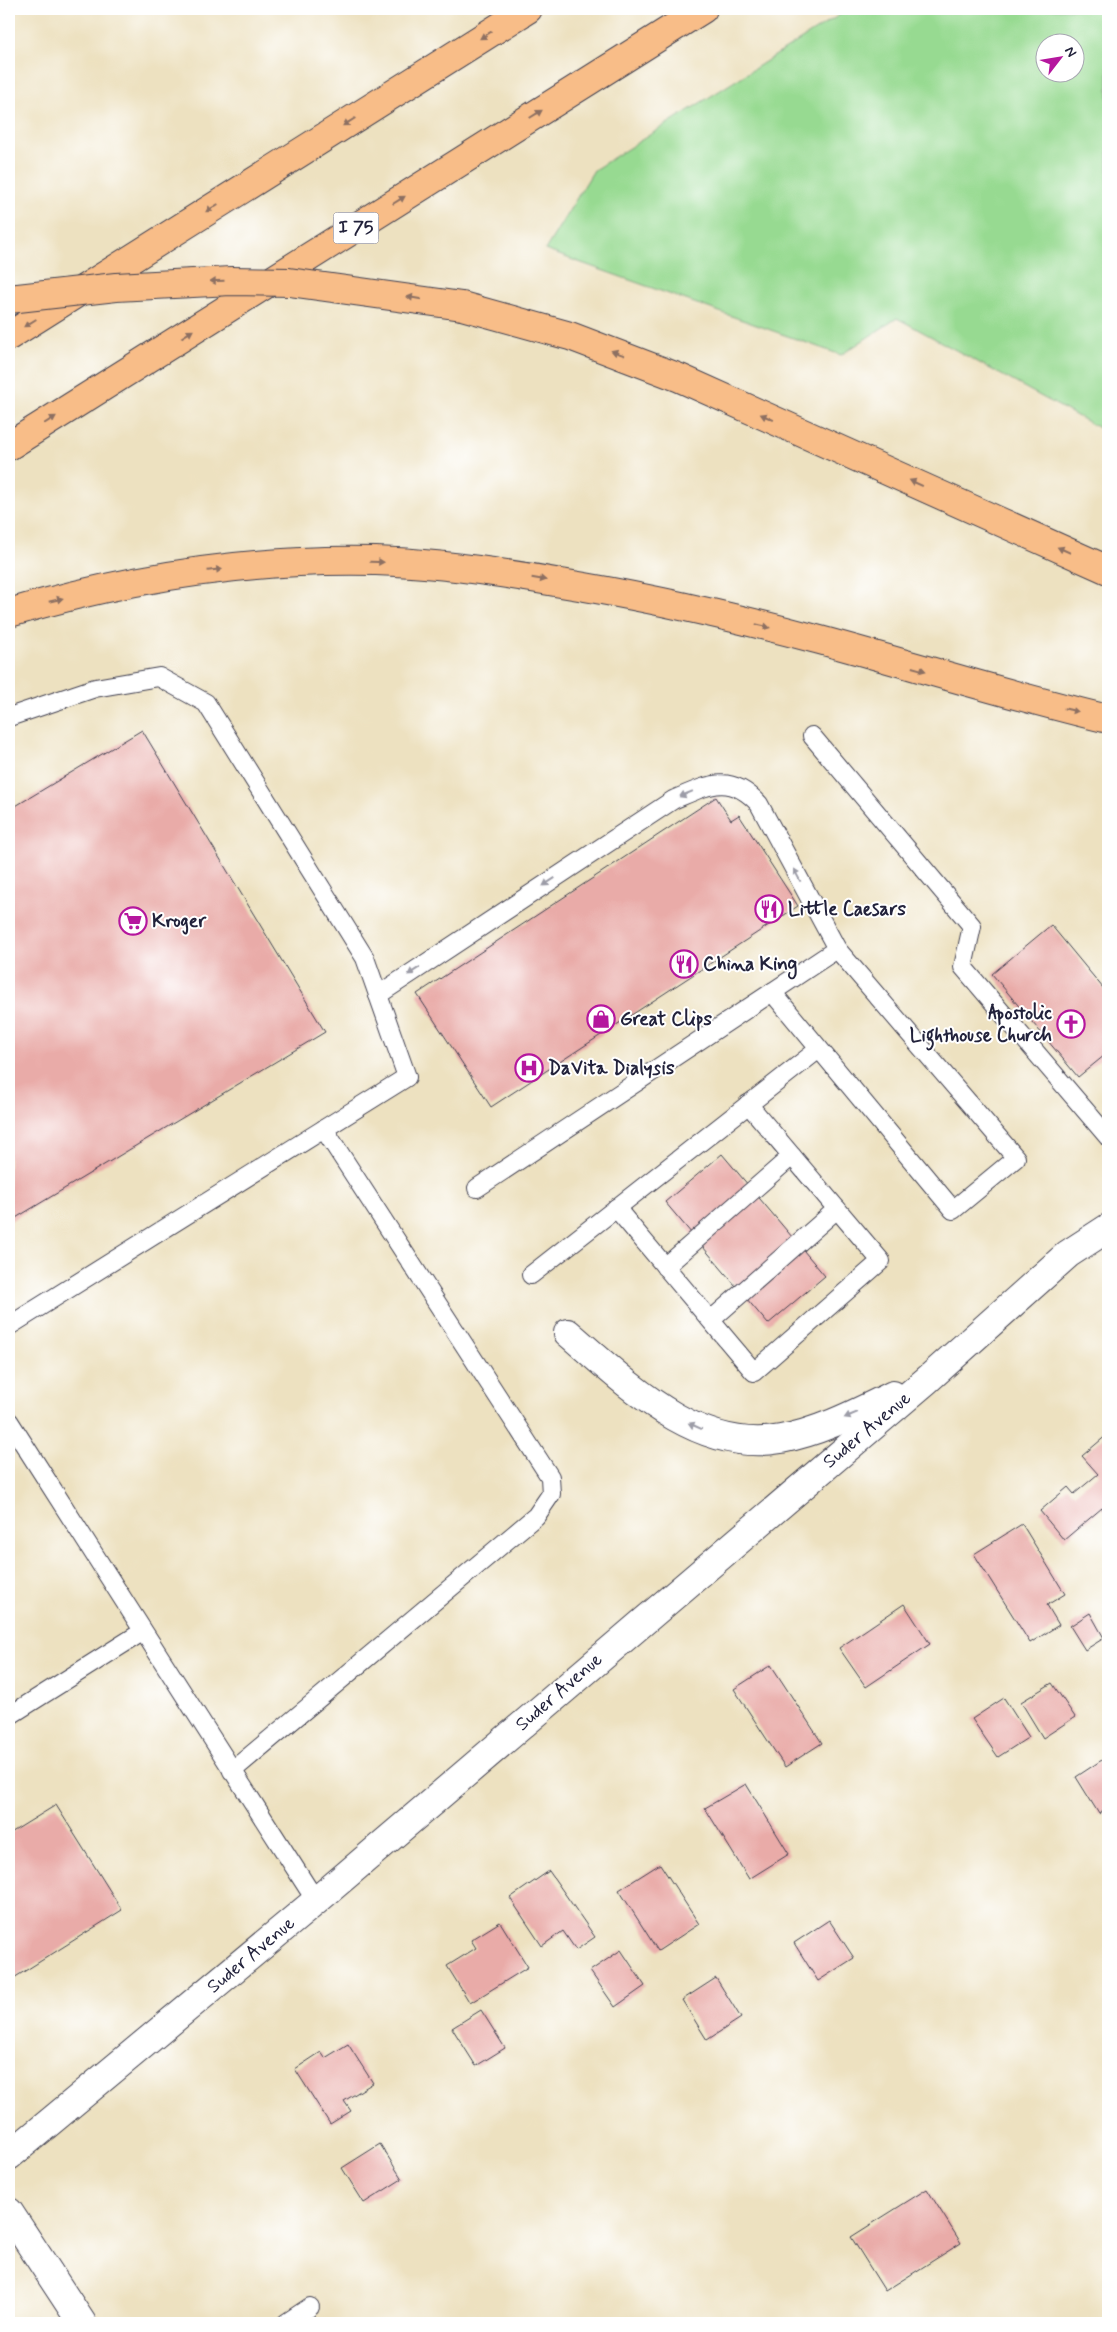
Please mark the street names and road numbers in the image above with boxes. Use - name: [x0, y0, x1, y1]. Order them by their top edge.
- road number: I 75: [334, 212, 378, 244]
- street label: Suder Avenue: [818, 1386, 916, 1474]
- street label: Suder Avenue: [510, 1647, 608, 1737]
- street label: Suder Avenue: [202, 1911, 300, 1999]

